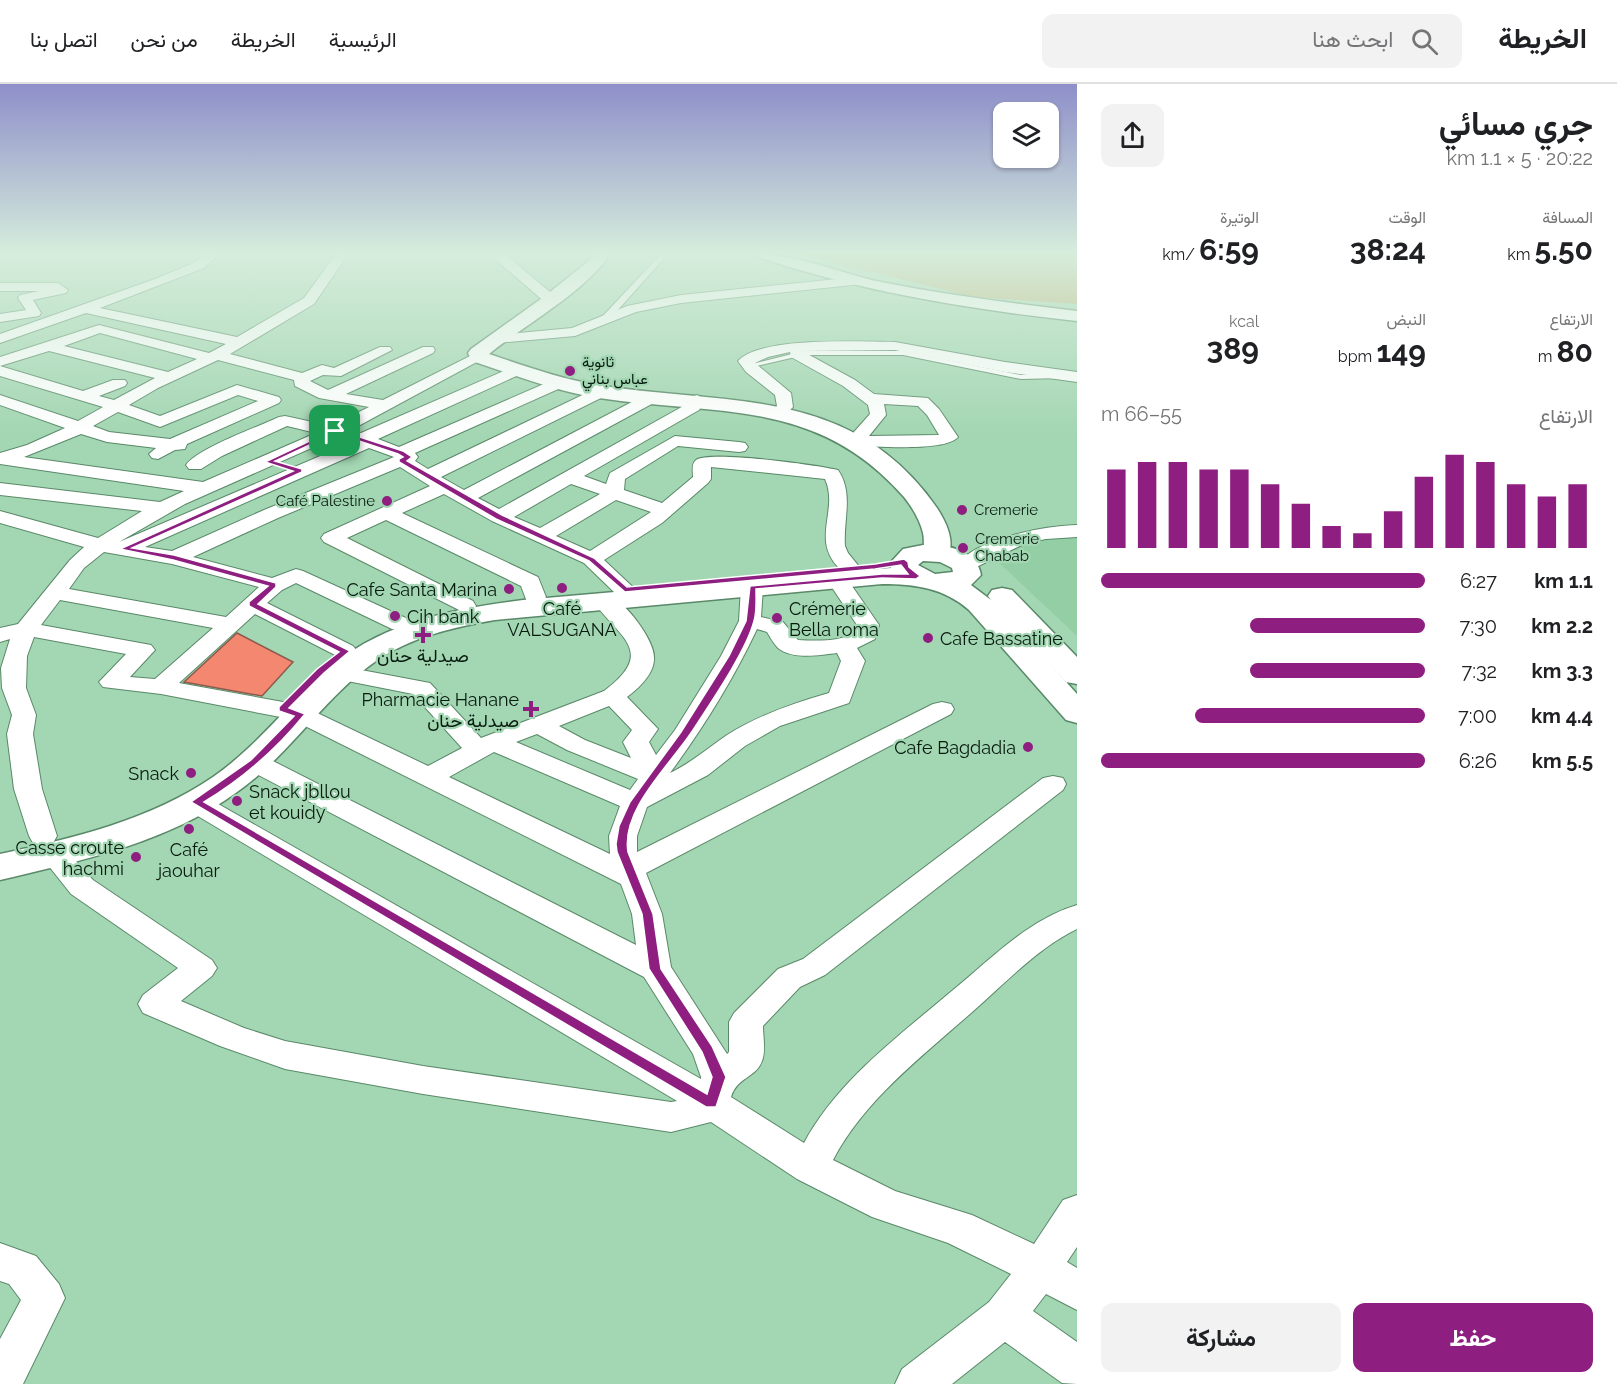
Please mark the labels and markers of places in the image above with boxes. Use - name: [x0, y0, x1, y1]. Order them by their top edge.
- place label: ثانوية عباس بناني: [582, 353, 648, 392]
- marker: ثانوية عباس بناني: [563, 364, 577, 378]
- pin: [309, 405, 360, 456]
- place label: Café Palestine: [276, 492, 375, 510]
- marker: Café Palestine: [380, 494, 394, 508]
- place label: Cremerie: [974, 501, 1038, 519]
- marker: Cremerie: [955, 503, 969, 517]
- place label: Cremerie Chabab: [975, 530, 1039, 565]
- marker: Cremerie Chabab: [956, 541, 970, 555]
- place label: Cafe Santa Marina: [346, 579, 497, 600]
- marker: Café VALSUGANA: [555, 581, 569, 595]
- marker: Cafe Santa Marina: [502, 582, 516, 596]
- place label: Café VALSUGANA: [507, 598, 617, 640]
- place label: Crémerie Bella roma: [789, 598, 879, 640]
- place label: Cih bank: [407, 606, 480, 627]
- marker: Cih bank: [388, 609, 402, 623]
- marker: Crémerie Bella roma: [770, 611, 784, 625]
- marker: صيدلية حنان: [416, 628, 430, 642]
- place label: Cafe Bassatine: [940, 628, 1063, 649]
- marker: Cafe Bassatine: [921, 631, 935, 645]
- place label: صيدلية حنان: [377, 645, 469, 666]
- place label: Pharmacie Hanane صيدلية حنان: [362, 689, 519, 731]
- marker: Pharmacie Hanane صيدلية حنان: [524, 702, 538, 716]
- place label: Cafe Bagdadia: [894, 737, 1016, 758]
- marker: Cafe Bagdadia: [1021, 740, 1035, 754]
- place label: Snack: [128, 763, 179, 784]
- marker: Snack: [184, 766, 198, 780]
- place label: Snack jbllou et kouidy: [249, 781, 351, 823]
- marker: Snack jbllou et kouidy: [230, 794, 244, 808]
- marker: Café jaouhar: [182, 822, 196, 836]
- place label: Casse croute hachmi: [16, 837, 124, 879]
- place label: Café jaouhar: [155, 839, 221, 881]
- marker: Casse croute hachmi: [129, 850, 143, 864]

